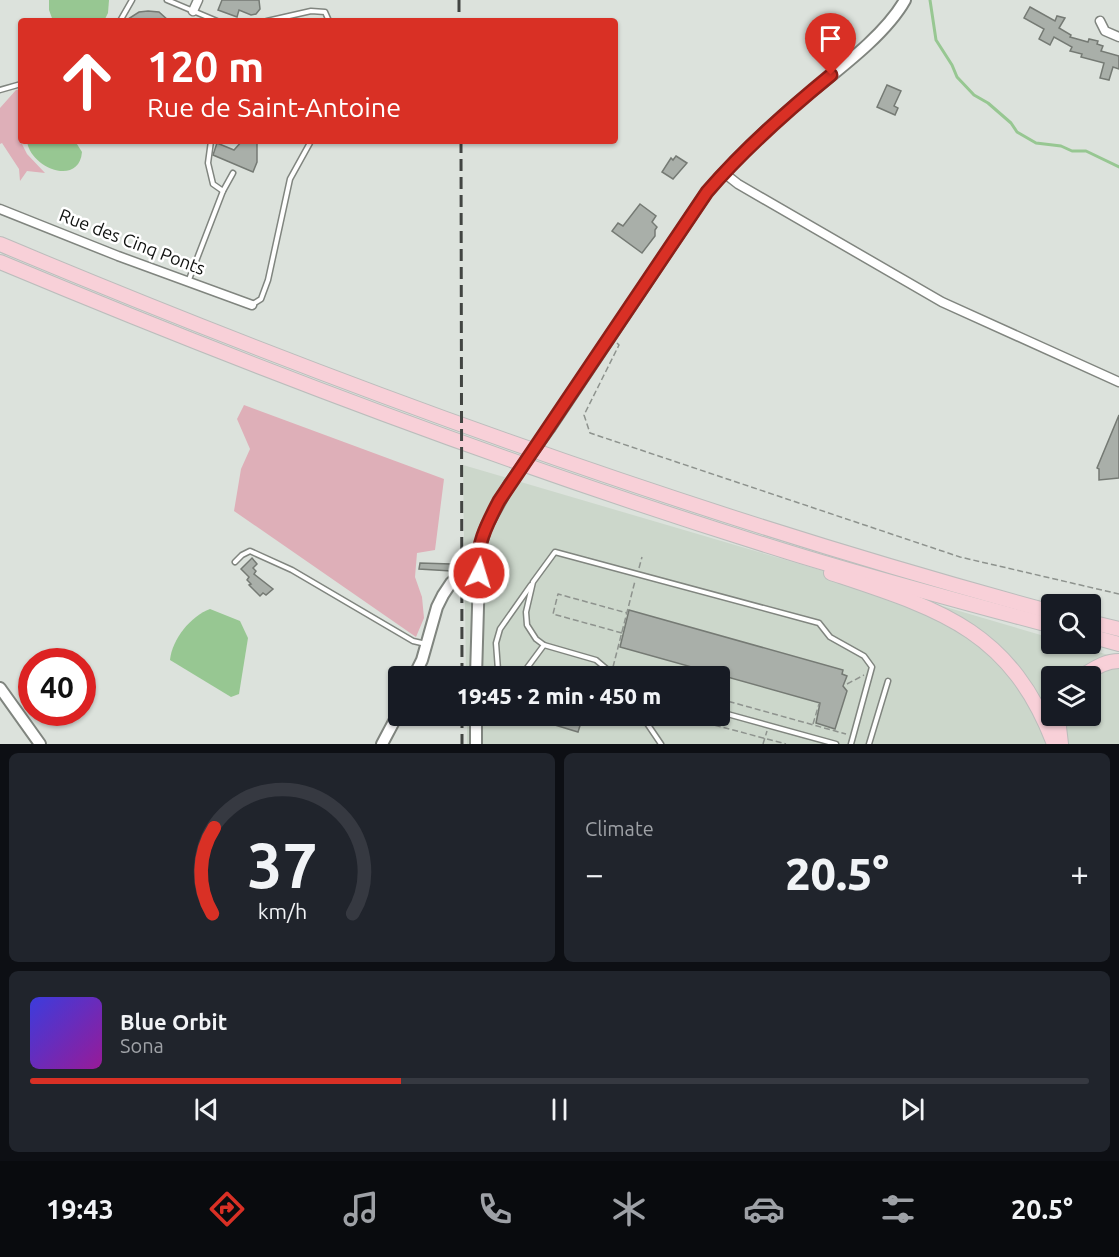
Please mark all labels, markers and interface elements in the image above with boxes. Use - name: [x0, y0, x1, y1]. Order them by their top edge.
- pin: [805, 13, 856, 75]
- icon: arrive: [814, 22, 847, 55]
- icon: ahead: [48, 42, 126, 120]
- text: 120 m: [147, 43, 264, 90]
- text: Rue de Saint-Antoine: [147, 92, 401, 122]
- street label: Rue des Cinq Ponts: [57, 204, 208, 278]
- position arrow: [447, 541, 511, 605]
- map controls: [1041, 594, 1101, 726]
- button: search: [1041, 594, 1101, 654]
- speed limit sign: 40: [18, 648, 96, 726]
- button: layers: [1041, 666, 1101, 726]
- text: 19:45 · 2 min · 450 m: [457, 683, 661, 708]
- text: Climate: [585, 817, 654, 840]
- text: 37: [247, 830, 317, 900]
- text: 20.5°: [785, 848, 889, 899]
- text: −: [585, 855, 604, 892]
- text: +: [1070, 855, 1089, 892]
- text: km/h: [257, 900, 307, 924]
- text: Blue Orbit: [120, 1009, 227, 1034]
- text: Sona: [120, 1034, 164, 1057]
- icon: previous: [190, 1093, 223, 1126]
- icon: pause: [543, 1093, 576, 1126]
- icon: next: [896, 1093, 929, 1126]
- icon: directions: [206, 1188, 248, 1230]
- icon: music: [340, 1188, 382, 1230]
- icon: phone: [474, 1188, 516, 1230]
- icon: climate: [608, 1188, 650, 1230]
- icon: car: [743, 1188, 785, 1230]
- icon: filters: [877, 1188, 919, 1230]
- text: 19:43: [46, 1194, 114, 1224]
- text: 20.5°: [1011, 1194, 1073, 1224]

